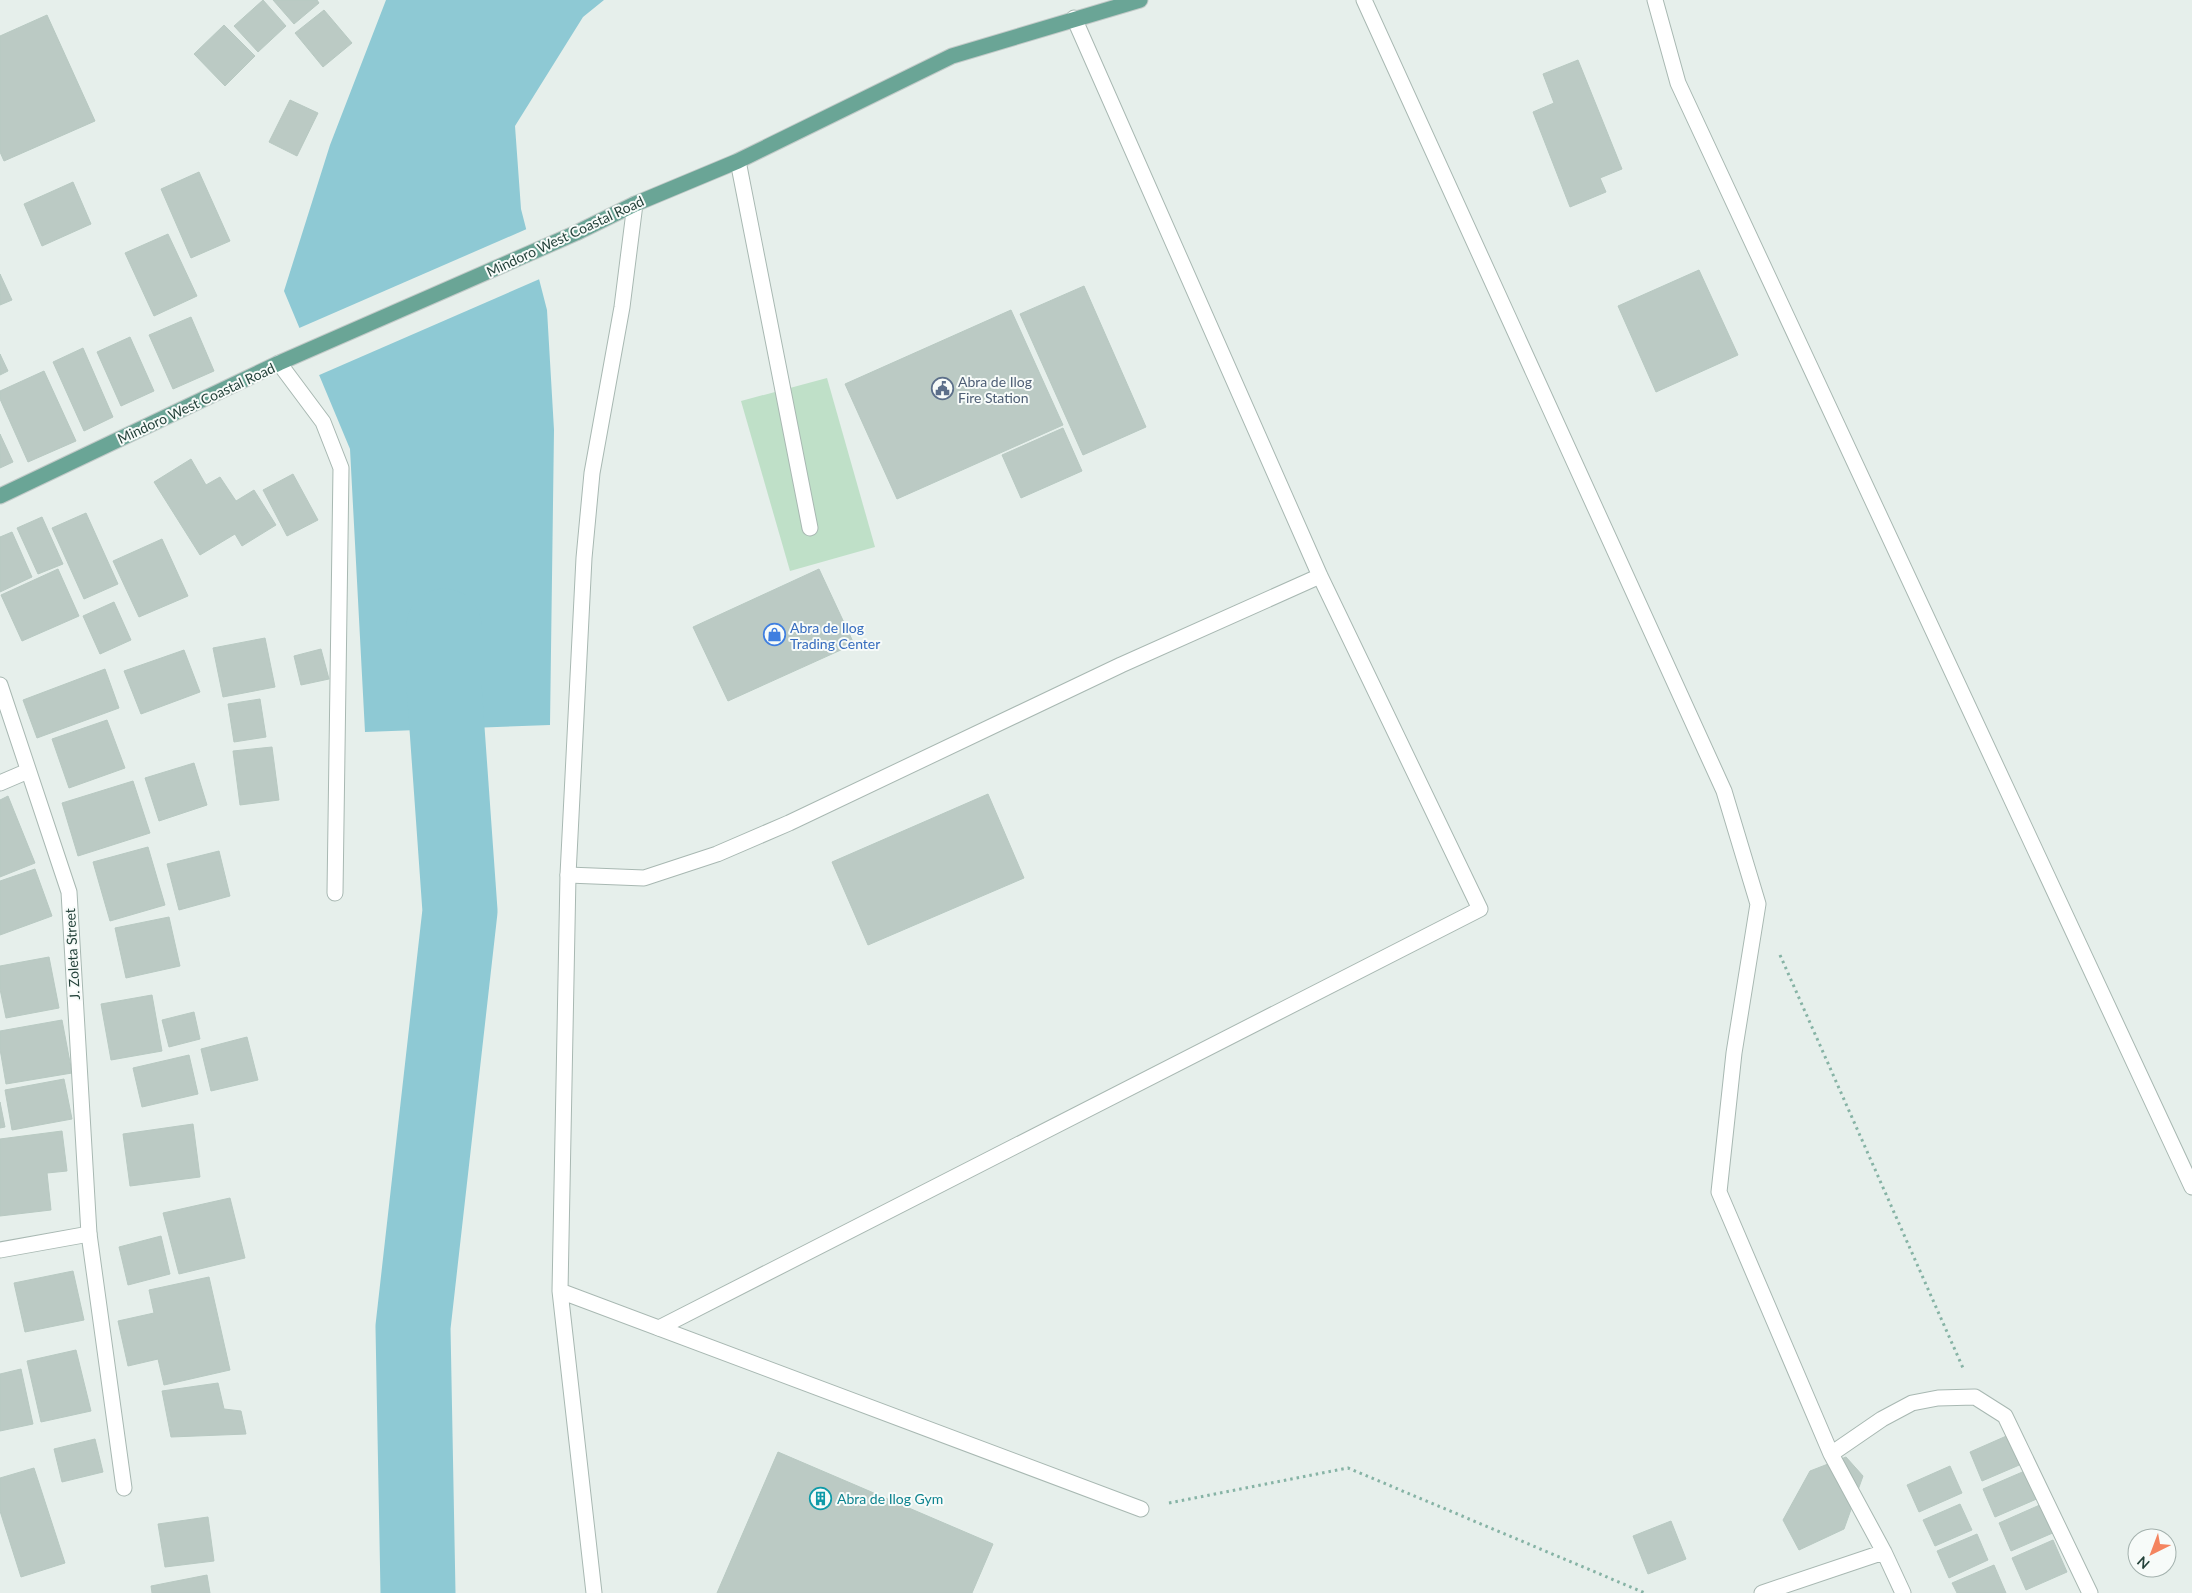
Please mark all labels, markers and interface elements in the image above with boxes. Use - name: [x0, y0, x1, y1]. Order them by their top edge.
- street label: Mindoro West Coastal Road: [484, 192, 646, 280]
- street label: Mindoro West Coastal Road: [115, 359, 277, 447]
- place label: Abra de Ilog Fire Station: [958, 373, 1032, 406]
- public building icon: Abra de Ilog Fire Station: [930, 377, 954, 401]
- place label: Abra de Ilog Trading Center: [790, 619, 880, 652]
- shop icon: Abra de Ilog Trading Center: [762, 623, 786, 647]
- street label: J. Zoleta Street: [61, 908, 83, 1000]
- building icon: Abra de Ilog Gym: [809, 1486, 833, 1510]
- place label: Abra de Ilog Gym: [837, 1490, 943, 1507]
- north arrow: [2127, 1528, 2177, 1578]
- text: N: [2133, 1553, 2153, 1573]

